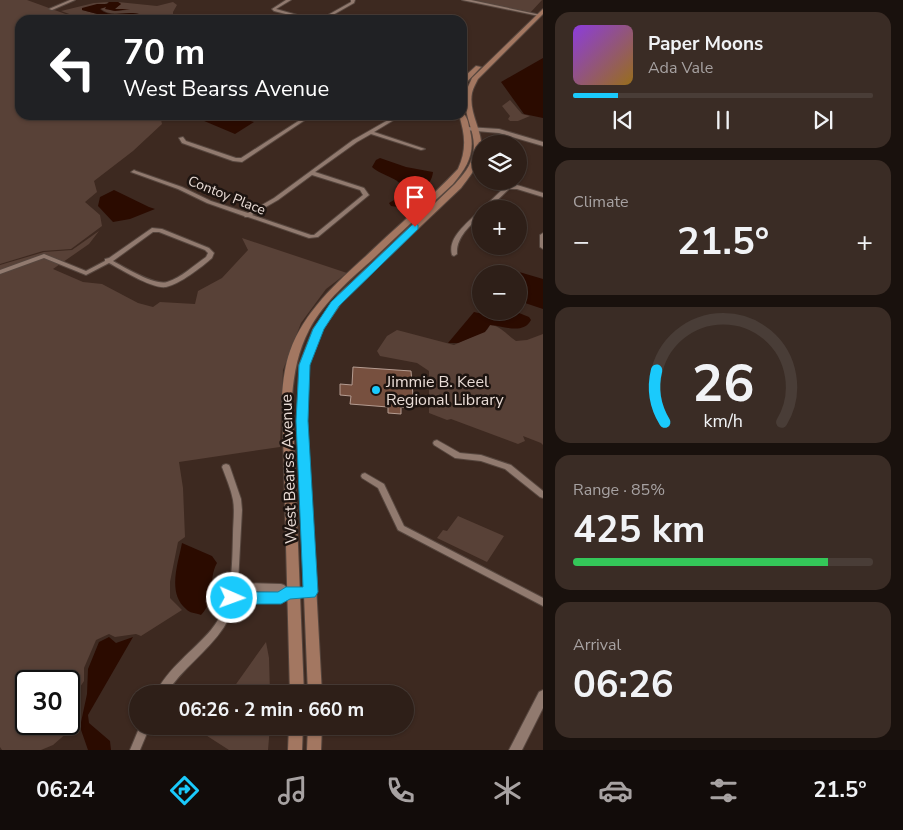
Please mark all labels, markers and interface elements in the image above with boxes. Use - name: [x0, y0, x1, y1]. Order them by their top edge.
- text: 70 m: [123, 29, 205, 76]
- text: Paper Moons: [648, 31, 763, 57]
- icon: left: [40, 35, 105, 100]
- text: Ada Vale: [648, 57, 713, 79]
- text: West Bearss Avenue: [123, 74, 329, 104]
- icon: previous: [609, 106, 637, 134]
- icon: pause: [709, 106, 737, 134]
- icon: next: [809, 106, 837, 134]
- map controls: [472, 135, 527, 320]
- button: layers: [472, 135, 527, 190]
- street label: Contoy Place: [185, 171, 268, 220]
- pin: [394, 176, 436, 227]
- icon: arrive: [401, 183, 429, 211]
- text: Climate: [573, 191, 628, 213]
- button: +: [472, 200, 527, 255]
- text: 21.5°: [677, 216, 769, 267]
- text: −: [573, 223, 590, 261]
- text: +: [856, 223, 873, 261]
- button: −: [472, 265, 527, 320]
- text: 26: [692, 348, 754, 419]
- place label: Jimmie B. Keel Regional Library: [385, 371, 504, 411]
- marker: Jimmie B. Keel Regional Library: [370, 384, 382, 396]
- street label: West Bearss Avenue: [275, 394, 303, 544]
- text: km/h: [703, 409, 743, 433]
- text: Range · 85%: [573, 479, 665, 501]
- text: 425 km: [573, 504, 705, 555]
- position arrow: [205, 571, 257, 623]
- text: Arrival: [573, 634, 621, 656]
- text: 06:26: [573, 659, 674, 710]
- speed limit sign: 30: [15, 670, 80, 735]
- text: 06:26 · 2 min · 660 m: [179, 697, 364, 723]
- icon: directions: [167, 773, 202, 808]
- icon: music: [275, 773, 310, 808]
- icon: phone: [383, 773, 418, 808]
- icon: climate: [490, 773, 525, 808]
- icon: car: [598, 773, 633, 808]
- icon: filters: [706, 773, 741, 808]
- text: 06:24: [36, 775, 95, 805]
- text: 21.5°: [813, 775, 867, 805]

